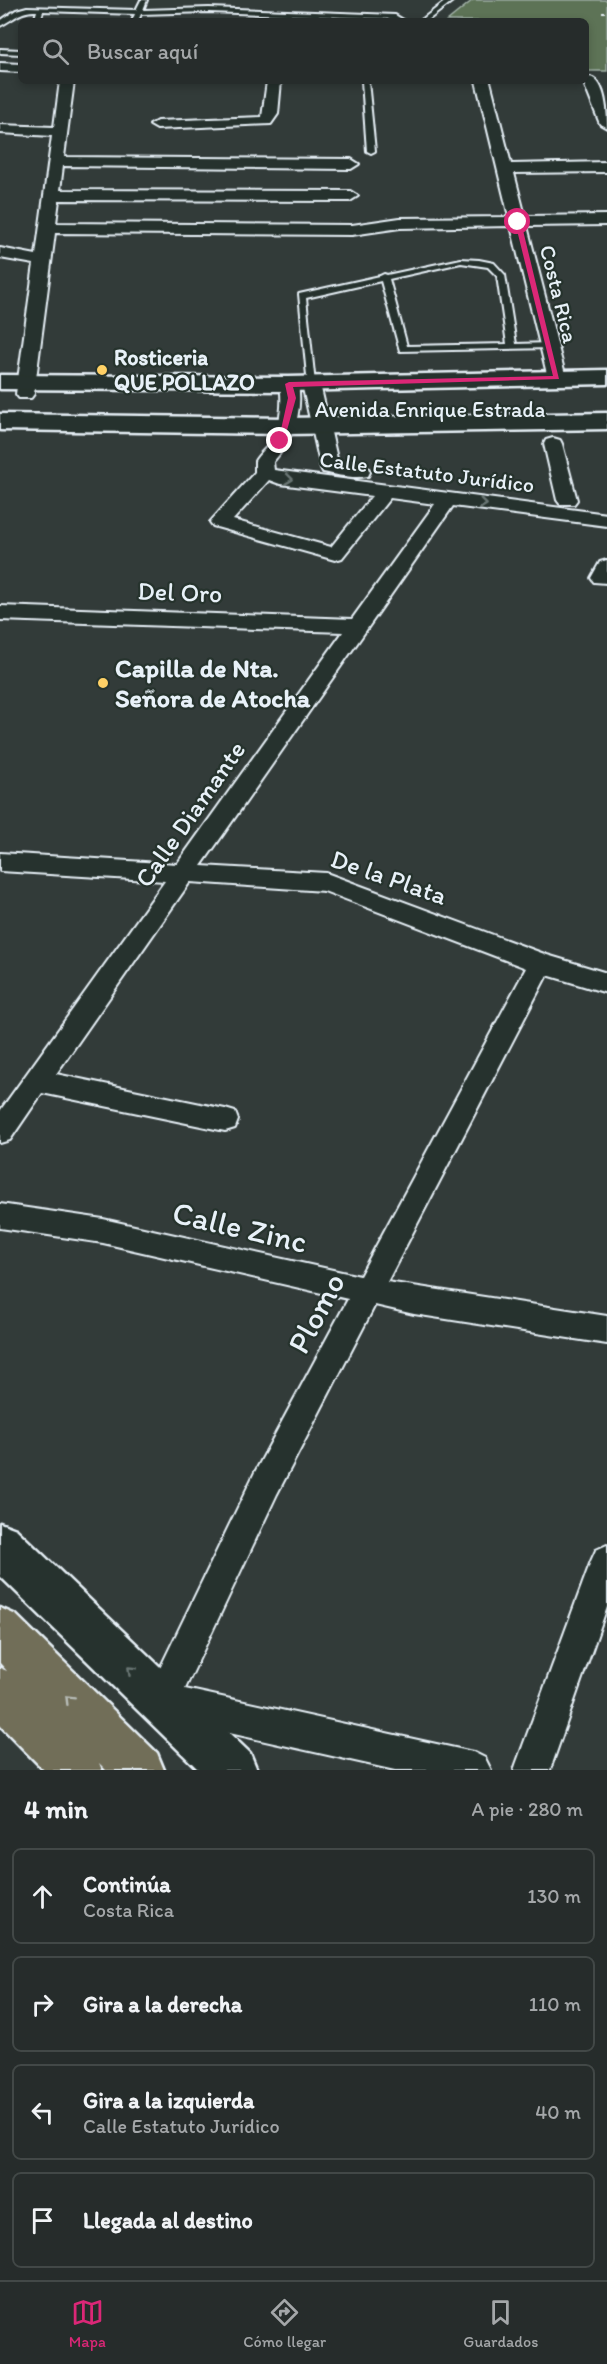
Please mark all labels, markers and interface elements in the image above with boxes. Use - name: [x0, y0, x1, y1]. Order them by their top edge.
- search box: [18, 18, 589, 84]
- icon: search: [39, 35, 72, 68]
- text: Buscar aquí: [87, 38, 198, 65]
- route start: [504, 208, 530, 234]
- street label: Costa Rica: [534, 242, 584, 346]
- place label: Rosticeria QUE POLLAZO: [114, 344, 255, 396]
- marker: Rosticeria QUE POLLAZO: [95, 363, 109, 377]
- street label: Avenida Enrique Estrada: [315, 396, 546, 423]
- route end: [266, 427, 292, 453]
- street label: Calle Estatuto Jurídico: [318, 445, 536, 499]
- one-way arrow: [285, 472, 294, 485]
- one-way arrow: [478, 497, 487, 509]
- street label: Del Oro: [137, 575, 223, 609]
- place label: Capilla de Nta. Señora de Atocha: [115, 652, 311, 714]
- marker: Capilla de Nta. Señora de Atocha: [96, 676, 110, 690]
- street label: Calle Diamante: [128, 735, 252, 893]
- street label: De la Plata: [327, 842, 452, 912]
- street label: Calle Zinc: [169, 1193, 311, 1261]
- street label: Plomo: [279, 1266, 353, 1360]
- one-way arrow: [127, 1667, 138, 1678]
- one-way arrow: [65, 1696, 76, 1707]
- text: 4 min: [24, 1793, 88, 1825]
- text: A pie · 280 m: [472, 1797, 583, 1821]
- text: Continúa: [83, 1871, 171, 1898]
- icon: ahead: [26, 1880, 59, 1913]
- text: 130 m: [527, 1884, 581, 1908]
- text: Costa Rica: [83, 1898, 174, 1922]
- icon: right: [26, 1988, 59, 2021]
- text: Gira a la derecha: [83, 1991, 242, 2018]
- text: 110 m: [529, 1992, 581, 2016]
- text: Gira a la izquierda: [83, 2087, 254, 2114]
- icon: left: [26, 2096, 59, 2129]
- text: 40 m: [535, 2100, 581, 2124]
- text: Calle Estatuto Jurídico: [83, 2114, 280, 2138]
- icon: arrive: [26, 2204, 59, 2237]
- text: Llegada al destino: [83, 2207, 253, 2234]
- tab: Mapa: [69, 2296, 106, 2351]
- tab: Cómo llegar: [243, 2296, 326, 2351]
- tab: Guardados: [463, 2296, 538, 2351]

